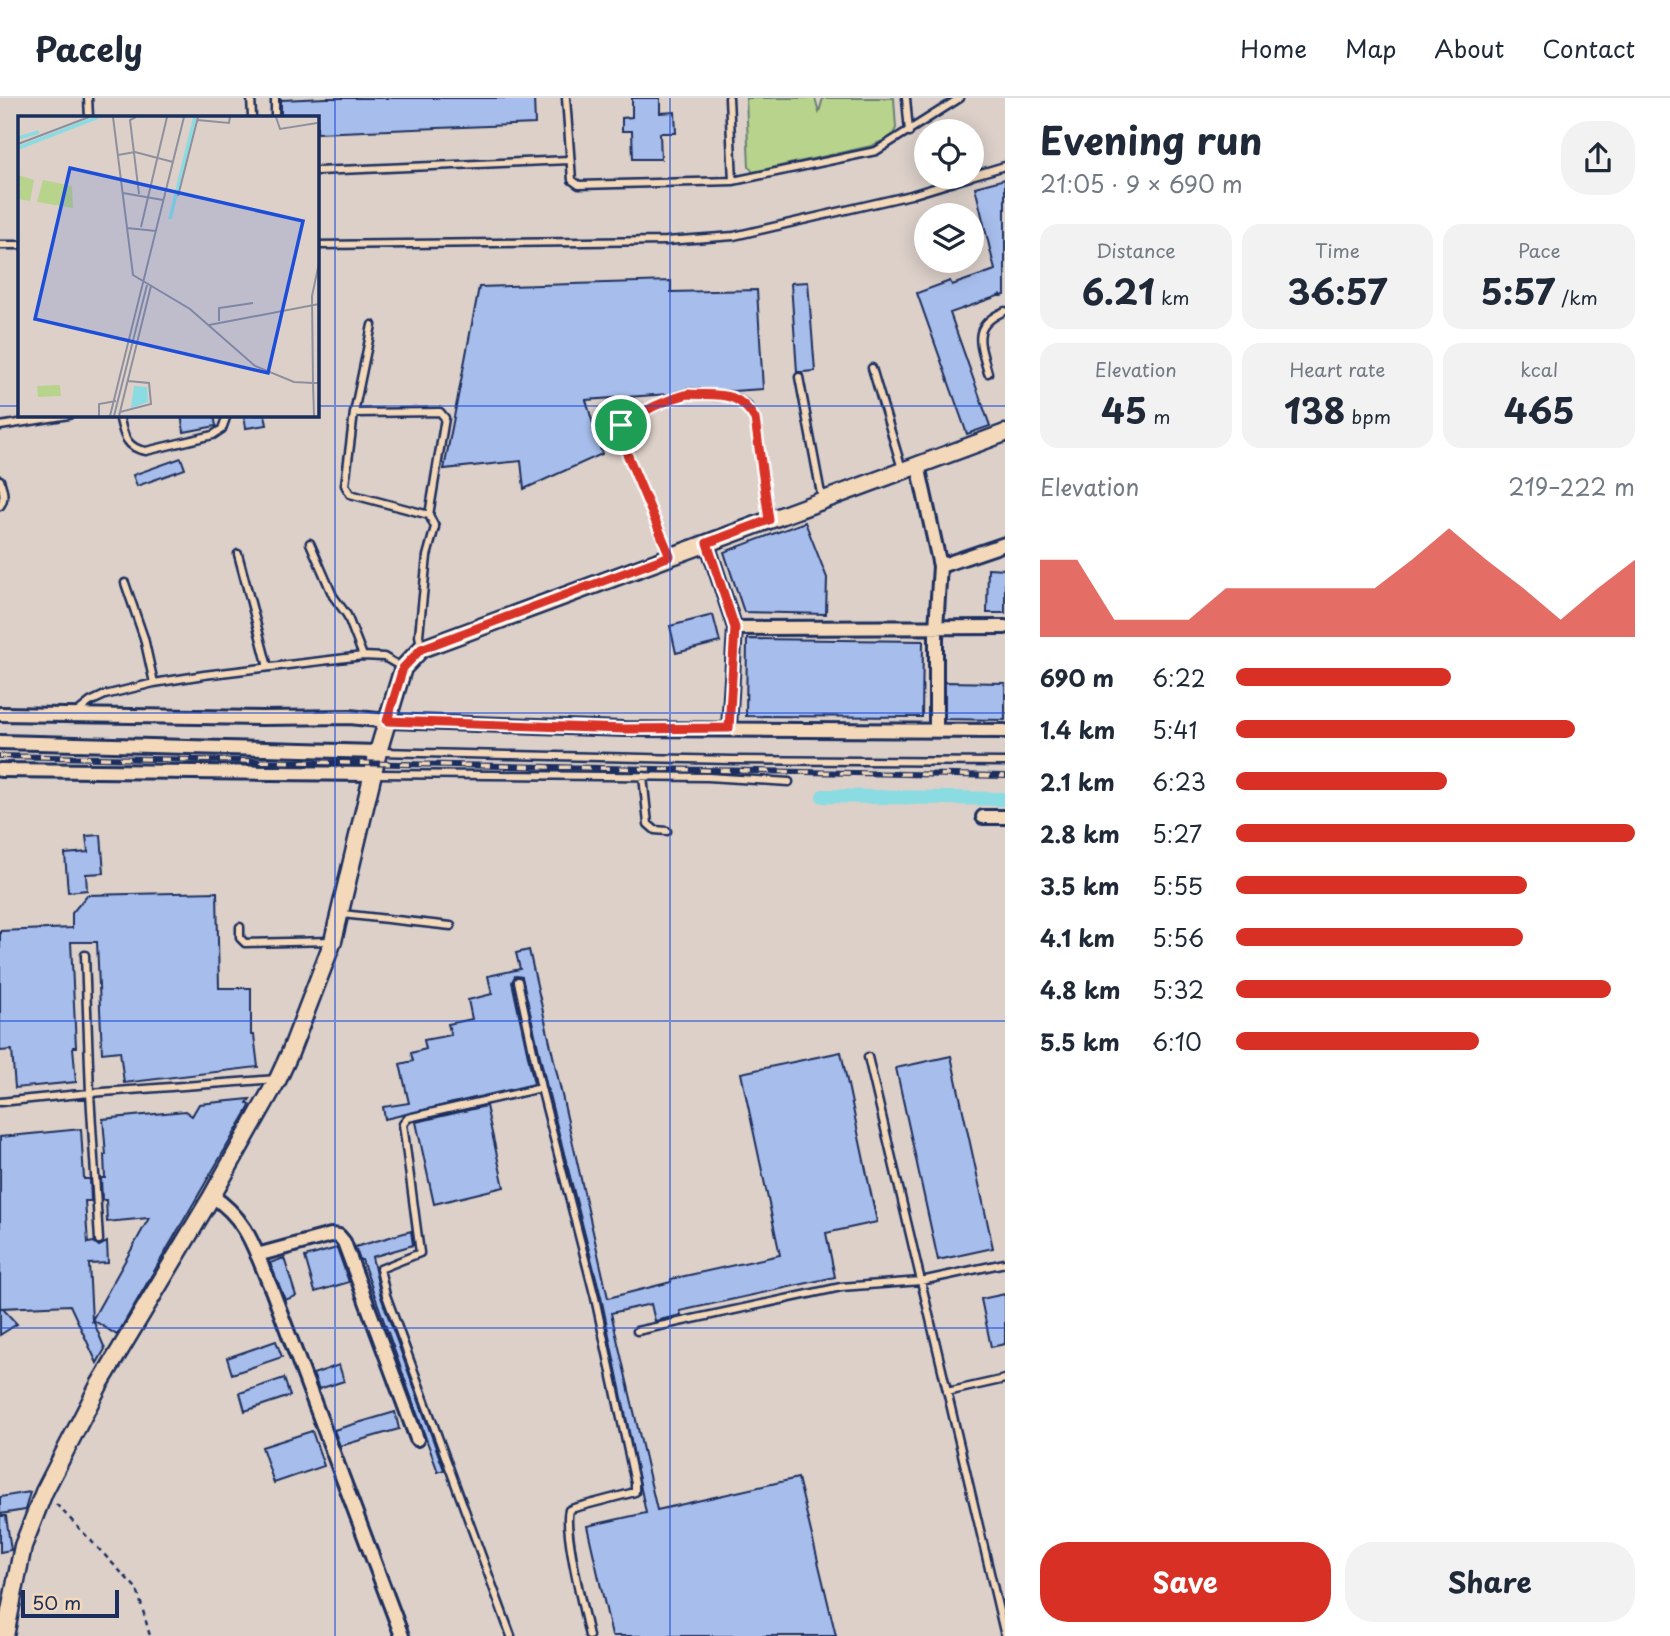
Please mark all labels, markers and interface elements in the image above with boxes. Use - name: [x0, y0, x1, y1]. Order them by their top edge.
- text: Pacely: [35, 23, 143, 73]
- text: Home: [1240, 30, 1307, 66]
- text: Map: [1345, 30, 1396, 66]
- text: About: [1434, 30, 1504, 66]
- text: Contact: [1542, 30, 1635, 66]
- text: Evening run: [1040, 111, 1262, 168]
- inset map: [18, 116, 318, 416]
- map controls: [914, 119, 984, 273]
- button: locate: [914, 119, 984, 189]
- button: share: [1561, 121, 1635, 195]
- text: 21:05 · 9 × 690 m: [1040, 166, 1243, 201]
- button: layers: [914, 203, 984, 273]
- text: Distance: [1096, 236, 1176, 264]
- text: Time: [1315, 236, 1360, 264]
- text: Pace: [1518, 236, 1561, 264]
- text: 6.21: [1082, 264, 1155, 317]
- text: 36:57: [1288, 264, 1387, 317]
- text: 5:57: [1481, 264, 1555, 317]
- text: km: [1155, 283, 1190, 311]
- text: /km: [1555, 283, 1598, 311]
- text: Elevation: [1095, 355, 1177, 383]
- text: Heart rate: [1290, 355, 1385, 383]
- text: kcal: [1520, 355, 1558, 383]
- text: 45: [1101, 383, 1147, 436]
- text: 138: [1284, 383, 1345, 436]
- text: 465: [1504, 383, 1575, 436]
- pin: [591, 395, 651, 455]
- text: m: [1147, 402, 1171, 430]
- text: bpm: [1345, 402, 1391, 430]
- icon: arrive: [602, 406, 640, 444]
- text: Elevation: [1040, 469, 1139, 504]
- text: 219–222 m: [1508, 469, 1635, 504]
- text: 690 m: [1040, 660, 1114, 695]
- text: 6:22: [1152, 660, 1206, 695]
- text: 1.4 km: [1040, 712, 1115, 747]
- text: 5:41: [1152, 712, 1198, 747]
- text: 2.1 km: [1040, 764, 1115, 799]
- text: 6:23: [1152, 764, 1206, 799]
- text: 2.8 km: [1040, 816, 1120, 851]
- text: 5:27: [1152, 816, 1202, 851]
- text: 3.5 km: [1040, 868, 1120, 903]
- text: 5:55: [1152, 868, 1203, 903]
- text: 4.1 km: [1040, 920, 1115, 955]
- text: 5:56: [1152, 920, 1204, 955]
- text: 4.8 km: [1040, 972, 1121, 1007]
- text: 5:32: [1152, 972, 1204, 1007]
- text: 5.5 km: [1040, 1024, 1120, 1059]
- text: 6:10: [1152, 1024, 1202, 1059]
- button: Save: [1040, 1542, 1331, 1622]
- button: Share: [1345, 1542, 1635, 1622]
- scale bar: [21, 1587, 119, 1619]
- text: 50 m: [32, 1588, 81, 1616]

